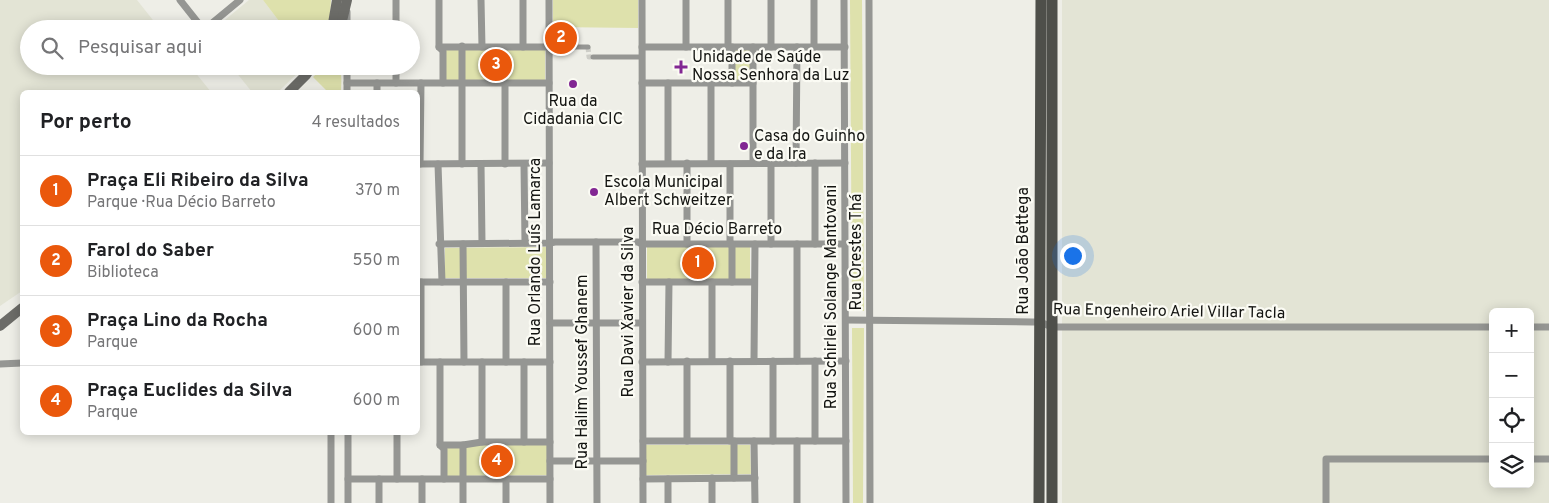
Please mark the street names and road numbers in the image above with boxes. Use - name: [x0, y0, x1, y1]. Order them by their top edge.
- street label: Rua Orlando Luís Lamarca: [526, 158, 546, 346]
- street label: Rua Schirlei Solange Mantovani: [822, 185, 842, 409]
- street label: Rua João Bettega: [1014, 187, 1034, 315]
- street label: Rua Orestes Thá: [847, 194, 867, 310]
- street label: Rua Décio Barreto: [652, 220, 782, 240]
- street label: Rua Davi Xavier da Silva: [619, 227, 639, 397]
- street label: Rua Halim Youssef Ghanem: [573, 275, 593, 469]
- street label: Rua Engenheiro Ariel Villar Tacla: [1053, 300, 1285, 324]

